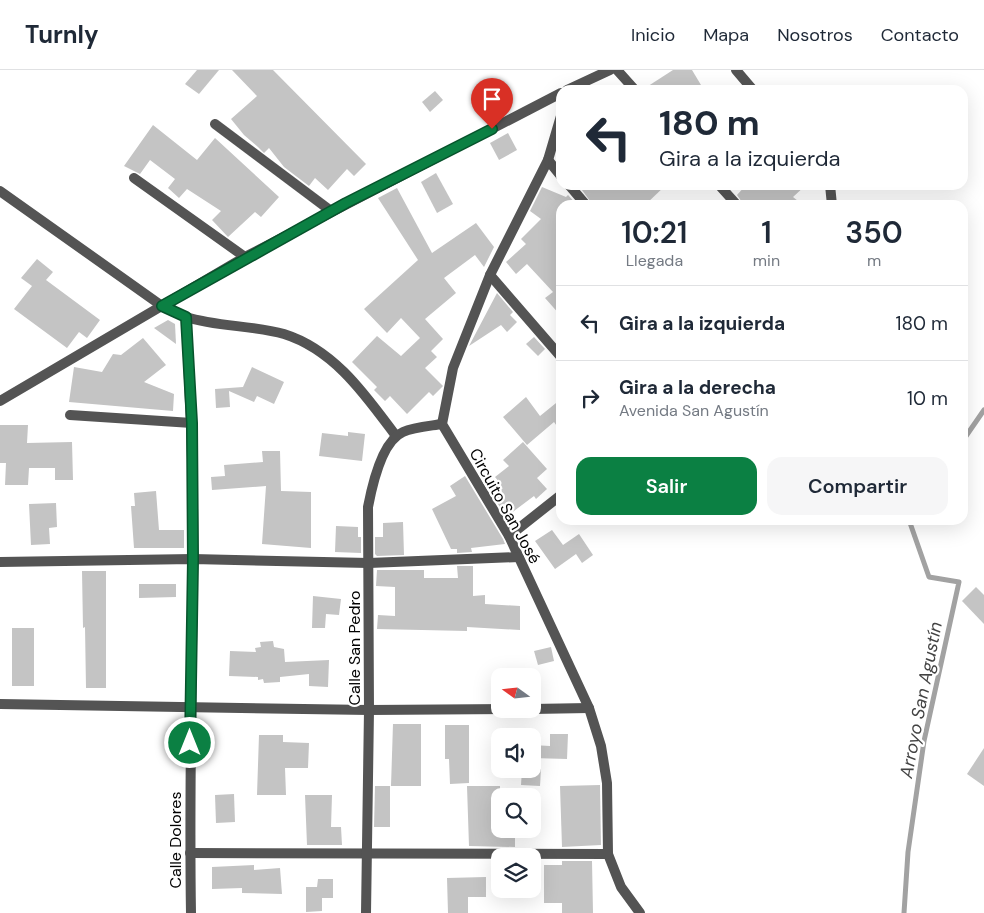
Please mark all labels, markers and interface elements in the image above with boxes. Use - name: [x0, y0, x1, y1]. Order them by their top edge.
- text: Turnly: [25, 19, 98, 50]
- text: Inicio: [631, 23, 675, 47]
- text: Mapa: [703, 23, 749, 47]
- text: Nosotros: [777, 23, 853, 47]
- text: Contacto: [881, 23, 959, 47]
- pin: [471, 78, 513, 129]
- icon: arrive: [478, 85, 506, 113]
- text: 180 m: [659, 100, 760, 146]
- icon: left: [576, 105, 641, 170]
- text: Gira a la izquierda: [659, 144, 840, 173]
- text: 10:21: [621, 213, 688, 252]
- text: 1: [761, 213, 772, 252]
- text: 350: [845, 213, 903, 252]
- text: Llegada: [626, 250, 683, 271]
- text: min: [753, 250, 780, 271]
- text: m: [867, 250, 881, 271]
- icon: left: [576, 309, 604, 337]
- text: Gira a la izquierda: [619, 311, 785, 336]
- text: 180 m: [896, 311, 948, 336]
- text: Gira a la derecha: [619, 375, 776, 400]
- icon: right: [576, 384, 604, 412]
- text: 10 m: [907, 386, 948, 411]
- text: Avenida San Agustín: [619, 400, 769, 421]
- street label: Circuito San José: [465, 445, 545, 567]
- button: Salir: [576, 457, 757, 515]
- button: Compartir: [767, 457, 948, 515]
- street label: Calle San Pedro: [344, 590, 365, 706]
- water label: Arroyo San Agustín: [894, 620, 948, 781]
- north arrow: [491, 668, 541, 718]
- map controls: [491, 668, 541, 898]
- position arrow: [163, 716, 215, 768]
- button: sound: [491, 728, 541, 778]
- button: search: [491, 788, 541, 838]
- street label: Calle Dolores: [165, 792, 186, 888]
- button: layers: [491, 848, 541, 898]

